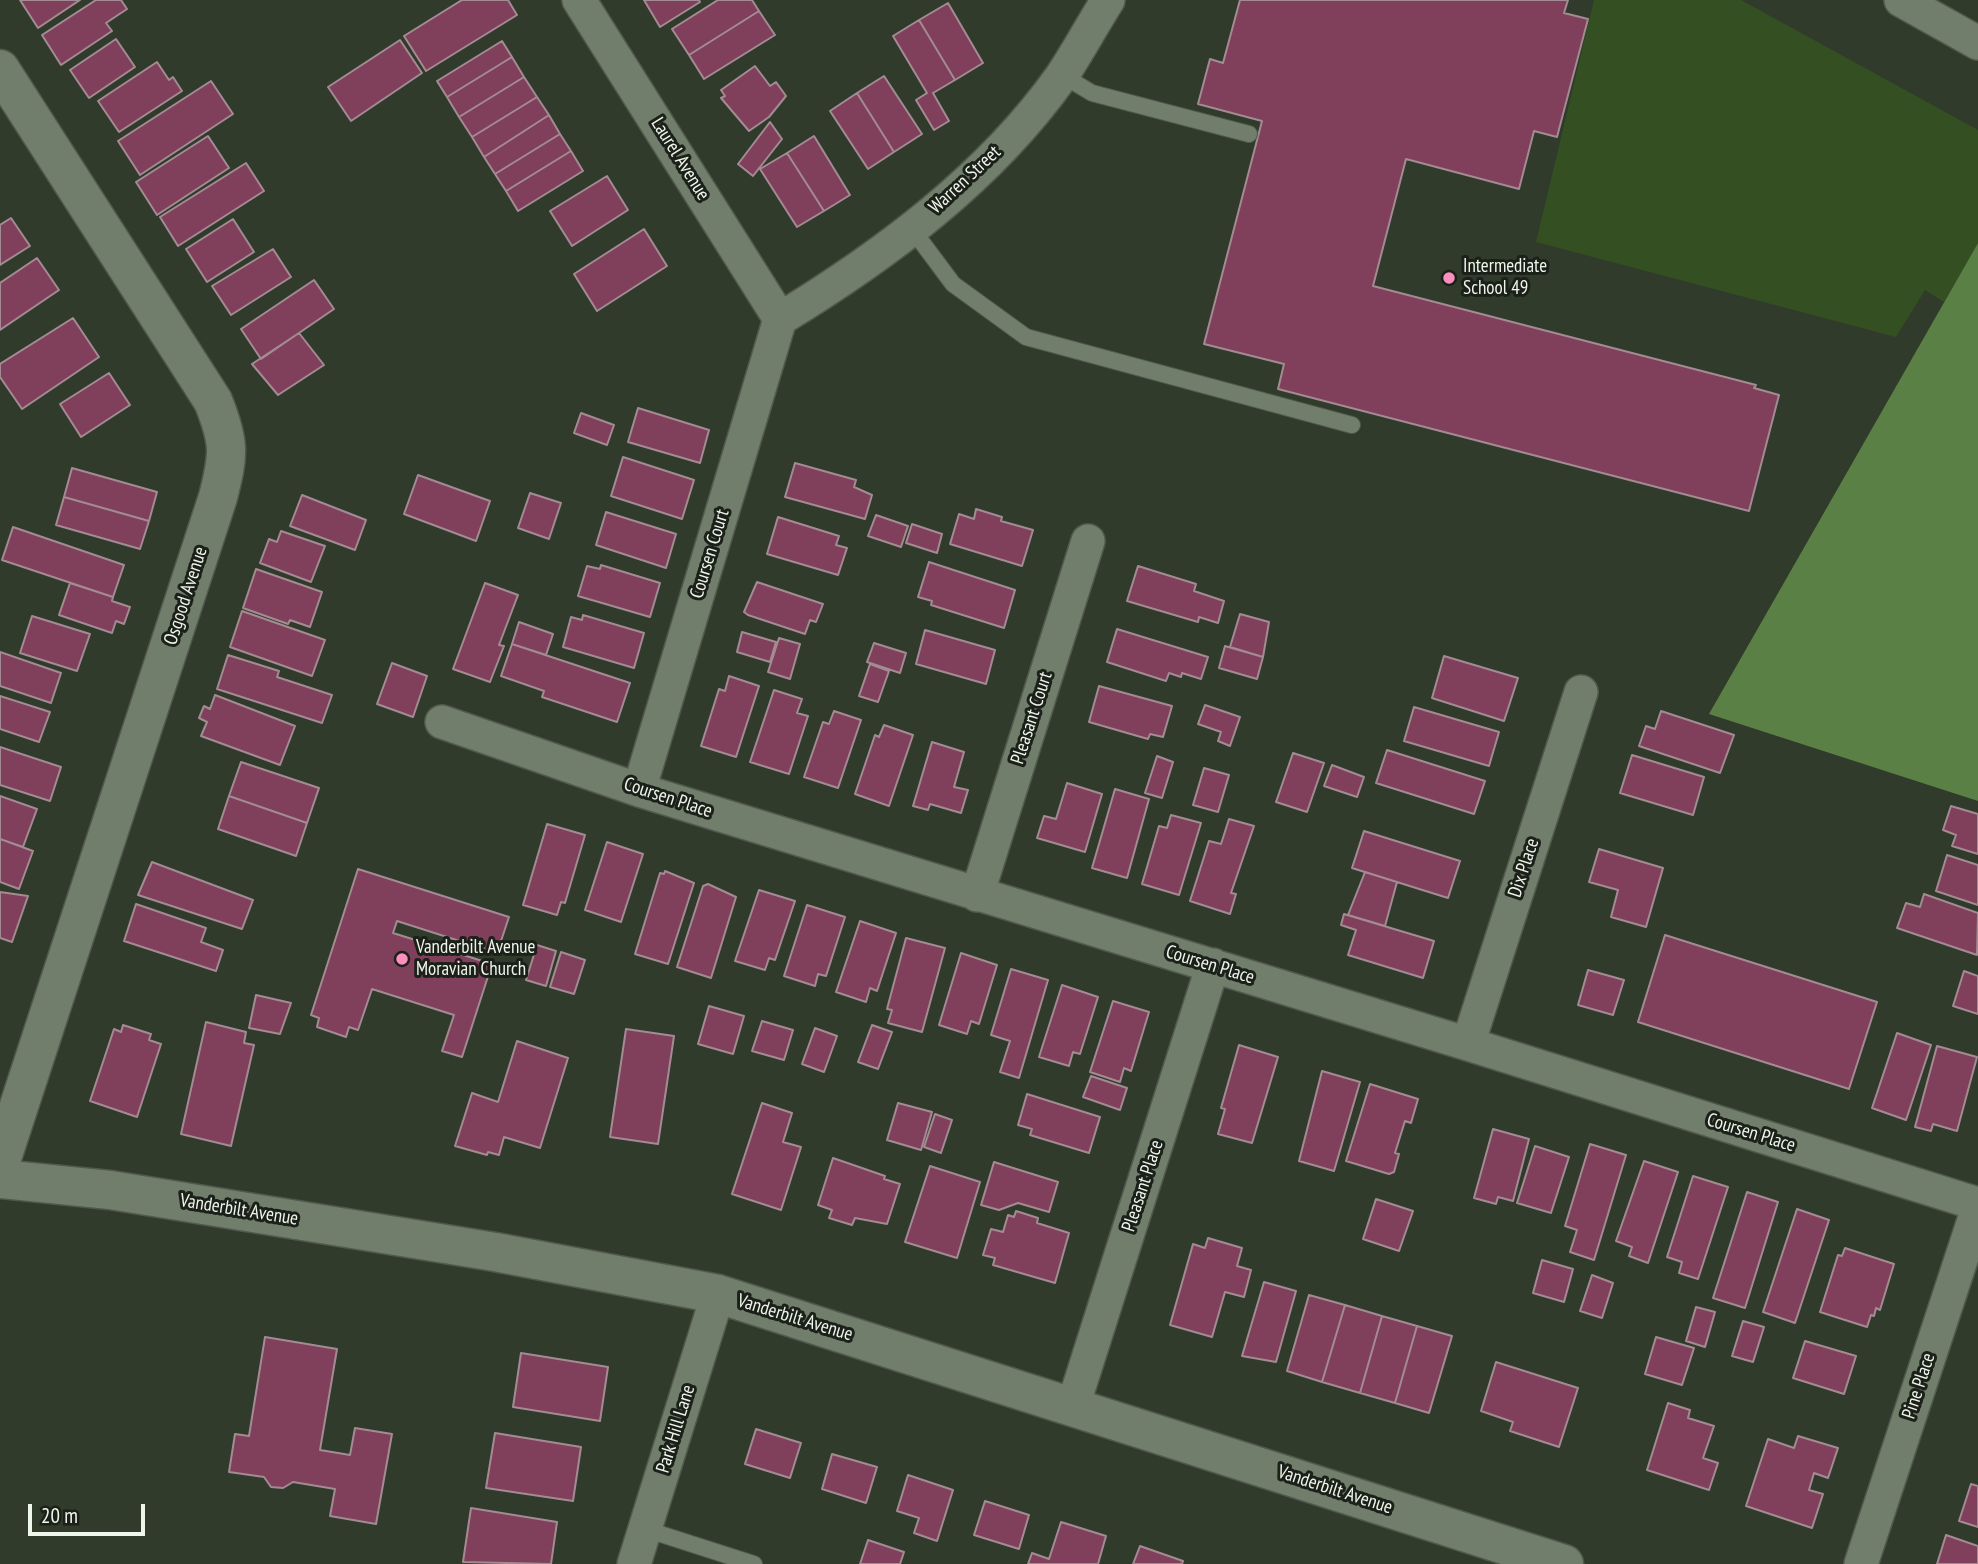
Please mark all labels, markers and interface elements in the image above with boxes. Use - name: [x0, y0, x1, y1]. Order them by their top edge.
- street label: Laurel Avenue: [646, 114, 714, 204]
- street label: Warren Street: [924, 141, 1006, 219]
- place label: Intermediate School 49: [1463, 256, 1547, 300]
- marker: Intermediate School 49: [1441, 270, 1457, 286]
- street label: Coursen Court: [686, 507, 734, 601]
- street label: Osgood Avenue: [159, 544, 213, 648]
- street label: Pleasant Court: [1006, 669, 1058, 767]
- street label: Coursen Place: [621, 773, 715, 823]
- street label: Dix Place: [1504, 836, 1544, 900]
- place label: Vanderbilt Avenue Moravian Church: [416, 937, 535, 981]
- street label: Coursen Place: [1163, 941, 1257, 989]
- marker: Vanderbilt Avenue Moravian Church: [394, 951, 410, 967]
- street label: Coursen Place: [1704, 1109, 1798, 1157]
- street label: Pleasant Place: [1117, 1137, 1169, 1235]
- street label: Vanderbilt Avenue: [178, 1189, 300, 1231]
- street label: Vanderbilt Avenue: [735, 1290, 855, 1346]
- street label: Pine Place: [1898, 1350, 1940, 1422]
- street label: Park Hill Lane: [652, 1382, 700, 1476]
- street label: Vanderbilt Avenue: [1275, 1461, 1395, 1519]
- scale bar: [32, 1490, 149, 1534]
- text: 20 m: [41, 1502, 78, 1529]

